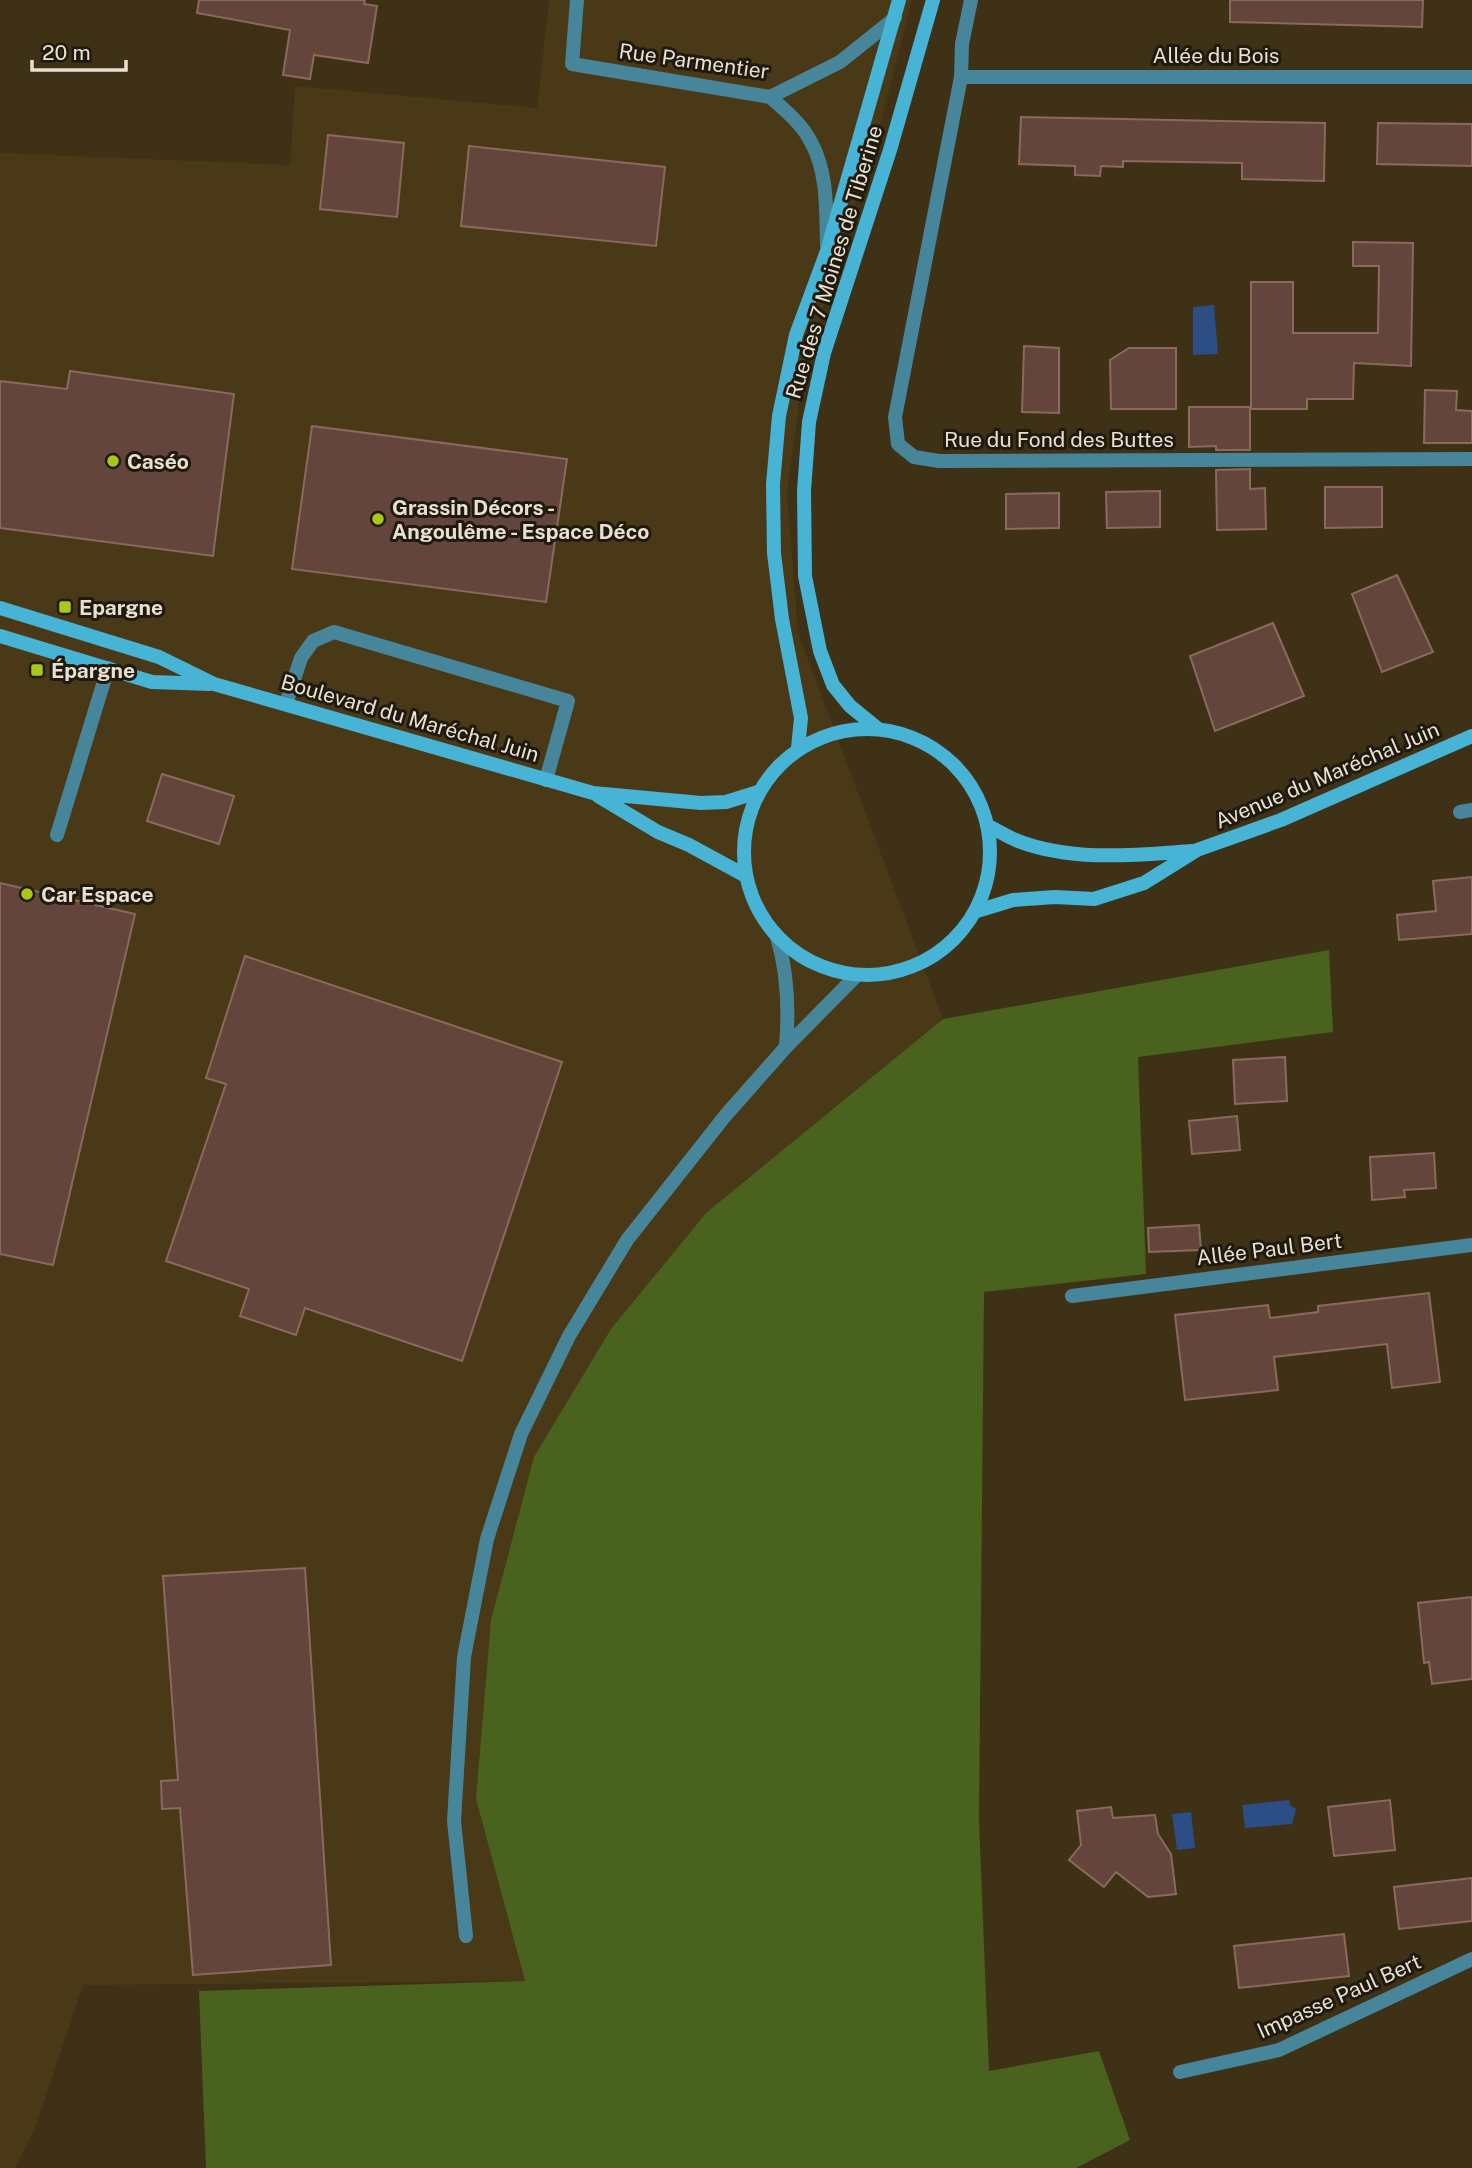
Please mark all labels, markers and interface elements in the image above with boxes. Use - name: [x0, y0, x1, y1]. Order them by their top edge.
- scale bar: [32, 28, 126, 72]
- street label: Rue Parmentier: [617, 38, 771, 84]
- text: 20 m: [42, 40, 91, 65]
- street label: Allée du Bois: [1153, 43, 1279, 68]
- street label: Rue des 7 Moines de Tiberine: [780, 122, 888, 402]
- street label: Rue du Fond des Buttes: [944, 427, 1174, 452]
- place label: Caséo: [127, 449, 189, 474]
- marker: Caséo: [105, 453, 121, 469]
- place label: Grassin Décors - Angoulême - Espace Déco: [392, 495, 649, 544]
- marker: Grassin Décors - Angoulême - Espace Déco: [370, 511, 386, 527]
- place label: Epargne: [79, 595, 163, 620]
- marker: Epargne: [57, 599, 73, 615]
- place label: Épargne: [51, 658, 135, 683]
- marker: Épargne: [29, 662, 45, 678]
- street label: Boulevard du Maréchal Juin: [278, 669, 542, 767]
- street label: Avenue du Maréchal Juin: [1211, 716, 1443, 834]
- place label: Car Espace: [41, 882, 154, 907]
- marker: Car Espace: [19, 886, 35, 902]
- street label: Allée Paul Bert: [1195, 1228, 1343, 1270]
- street label: Impasse Paul Bert: [1253, 1949, 1425, 2043]

